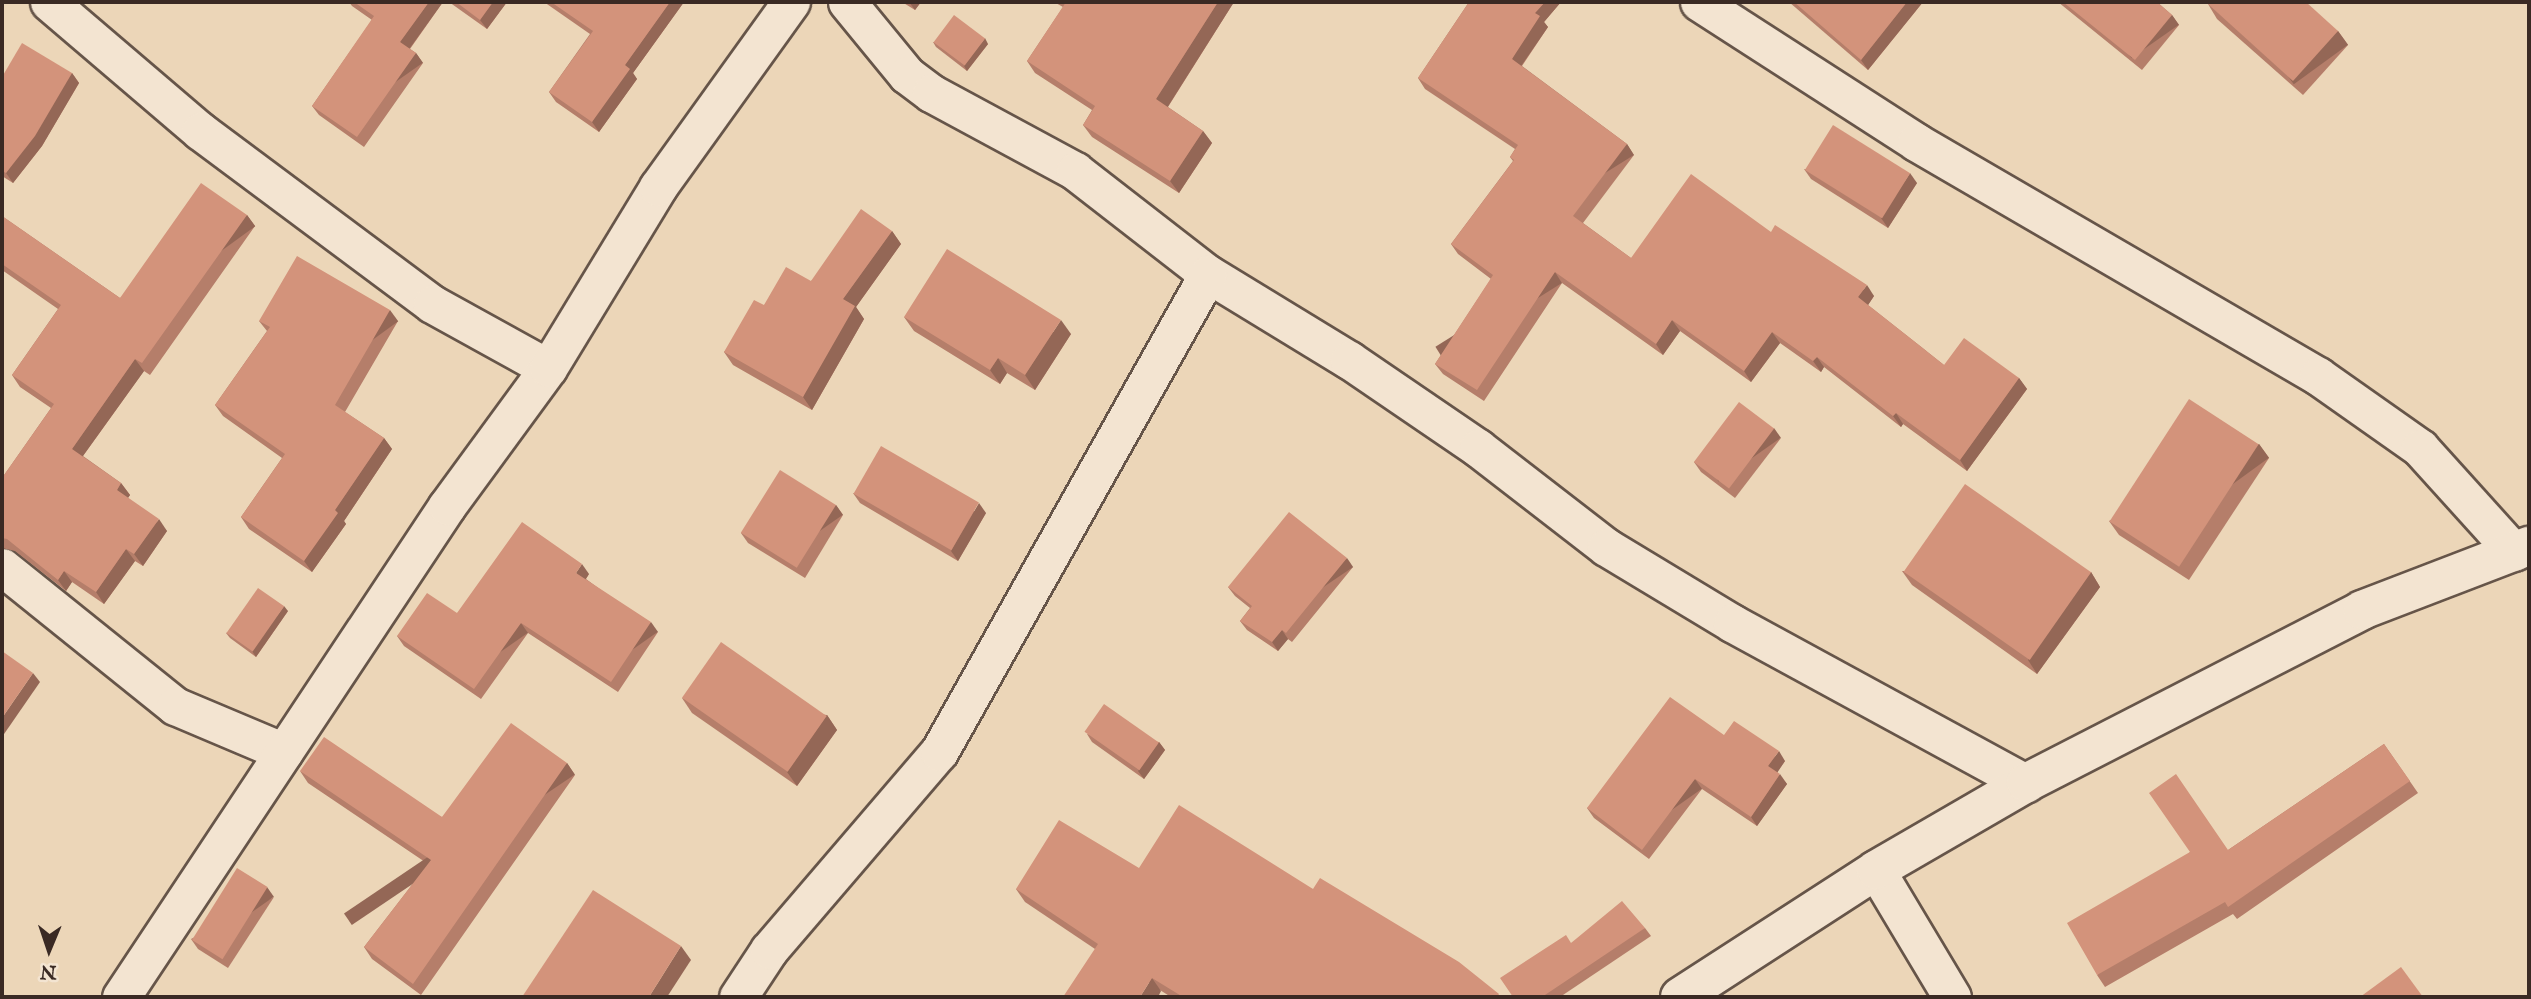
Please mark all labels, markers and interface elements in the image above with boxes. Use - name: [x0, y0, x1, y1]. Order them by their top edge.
- north arrow: [14, 915, 84, 985]
- text: N: [40, 959, 57, 983]

